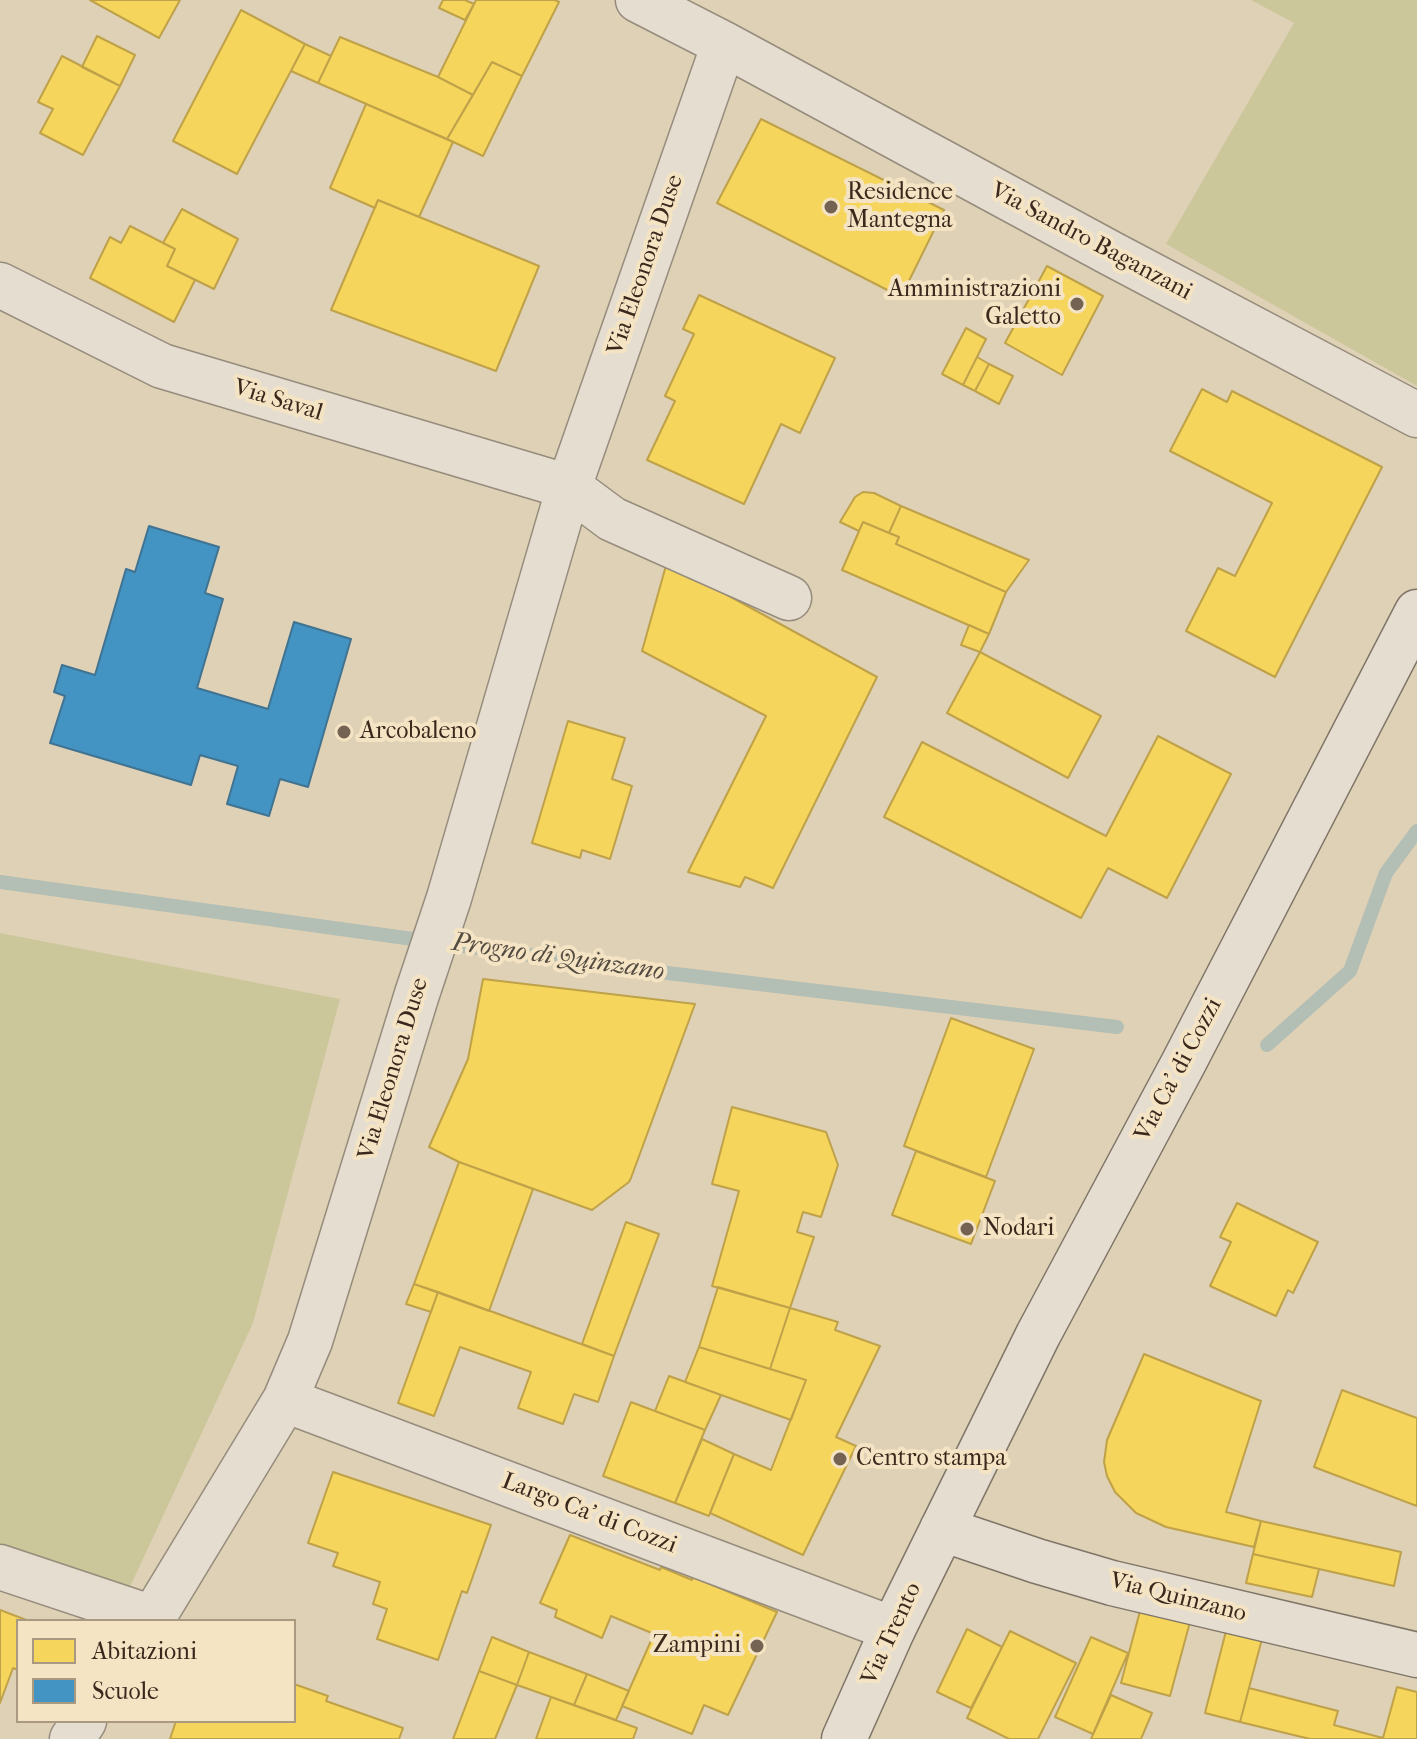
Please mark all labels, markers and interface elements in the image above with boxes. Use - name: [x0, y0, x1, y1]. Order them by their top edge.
- street label: Via Eleonora Duse: [602, 171, 690, 359]
- street label: Via Sandro Baganzani: [985, 177, 1197, 307]
- place label: Residence Mantegna: [847, 179, 953, 235]
- marker: Residence Mantegna: [822, 198, 840, 216]
- place label: Amministrazioni Galetto: [888, 276, 1061, 332]
- marker: Amministrazioni Galetto: [1068, 295, 1086, 313]
- street label: Via Saval: [230, 374, 326, 428]
- place label: Arcobaleno: [360, 718, 476, 746]
- marker: Arcobaleno: [335, 723, 353, 741]
- water label: Progno di Quinzano: [450, 928, 666, 988]
- street label: Via Eleonora Duse: [353, 975, 435, 1163]
- street label: Via Ca' di Cozzi: [1129, 993, 1229, 1147]
- place label: Nodari: [983, 1215, 1054, 1243]
- marker: Nodari: [958, 1220, 976, 1238]
- place label: Centro stampa: [856, 1445, 1006, 1473]
- marker: Centro stampa: [831, 1450, 849, 1468]
- street label: Largo Ca' di Cozzi: [497, 1467, 681, 1561]
- street label: Via Quinzano: [1107, 1567, 1249, 1629]
- street label: Via Trento: [856, 1578, 928, 1690]
- legend: [16, 1619, 296, 1723]
- place label: Zampini: [653, 1632, 741, 1660]
- text: Abitazioni: [92, 1637, 197, 1665]
- marker: Zampini: [748, 1637, 766, 1655]
- text: Scuole: [92, 1677, 159, 1705]

